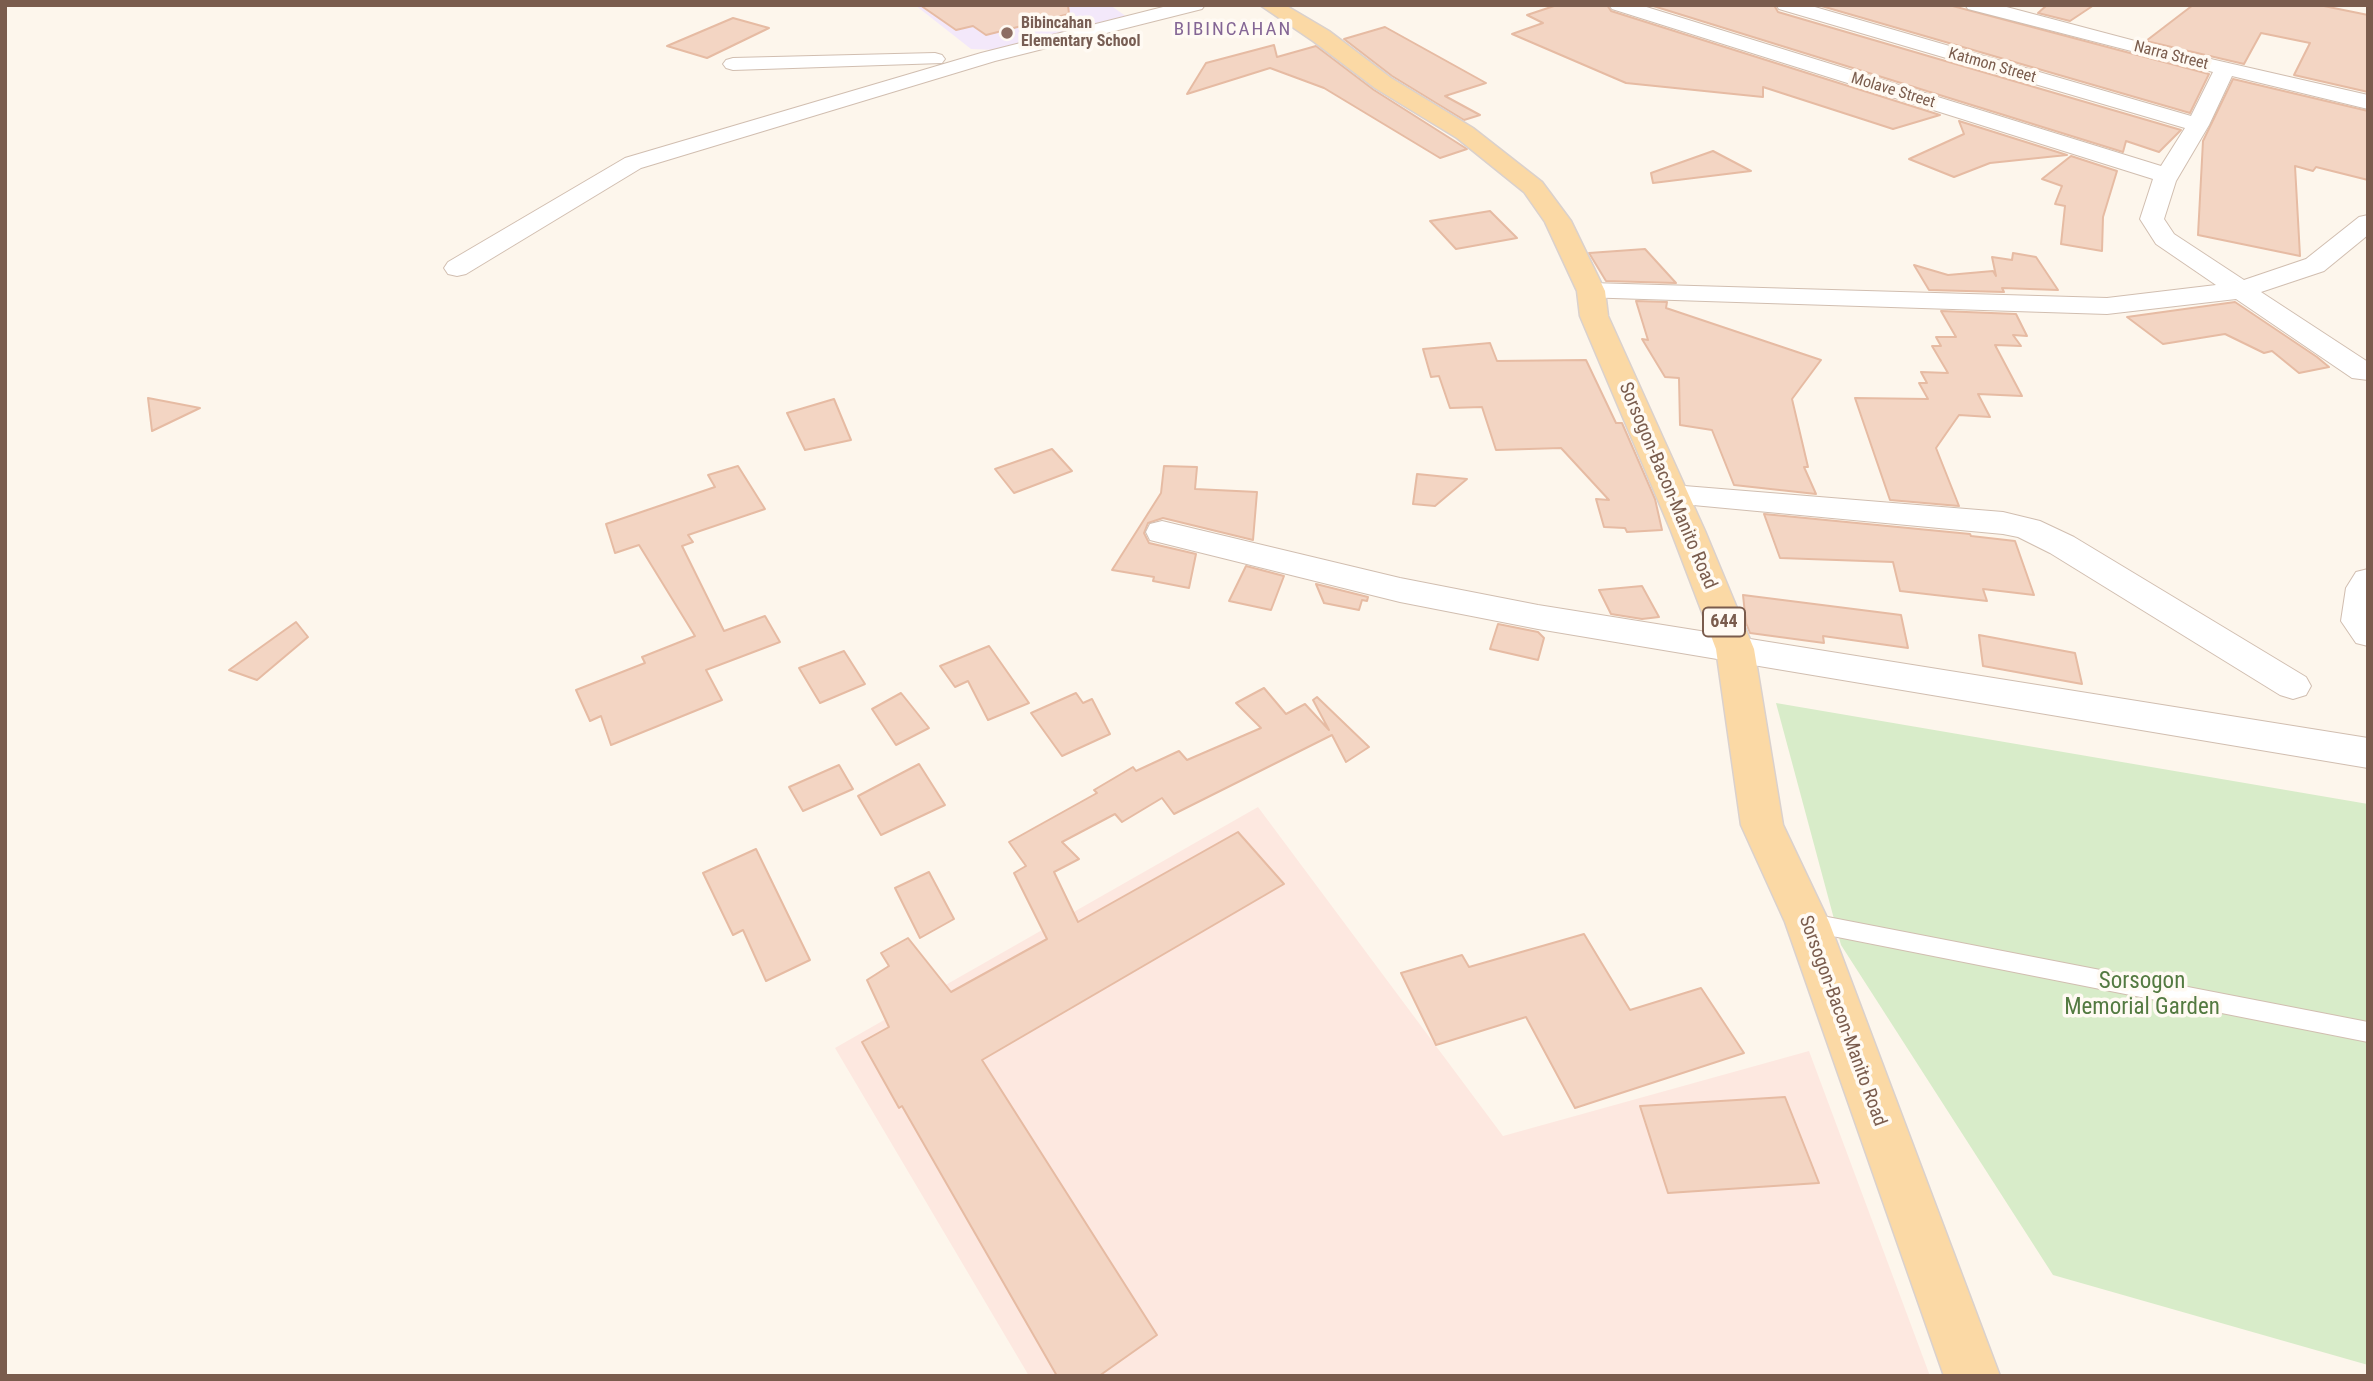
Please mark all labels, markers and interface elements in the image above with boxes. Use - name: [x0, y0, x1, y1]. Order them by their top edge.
- place label: Bibincahan Elementary School: [1021, 14, 1140, 52]
- district label: BIBINCAHAN: [1175, 19, 1291, 41]
- marker: Bibincahan Elementary School: [999, 25, 1015, 41]
- street label: Narra Street: [2132, 38, 2210, 74]
- street label: Katmon Street: [1946, 44, 2038, 88]
- street label: Molave Street: [1849, 69, 1937, 113]
- street label: Sorsogon-Bacon-Manito Road: [1613, 379, 1721, 593]
- road number: 644: [1703, 608, 1745, 636]
- street label: Sorsogon-Bacon-Manito Road: [1793, 913, 1891, 1129]
- park label: Sorsogon Memorial Garden: [2064, 968, 2220, 1022]

